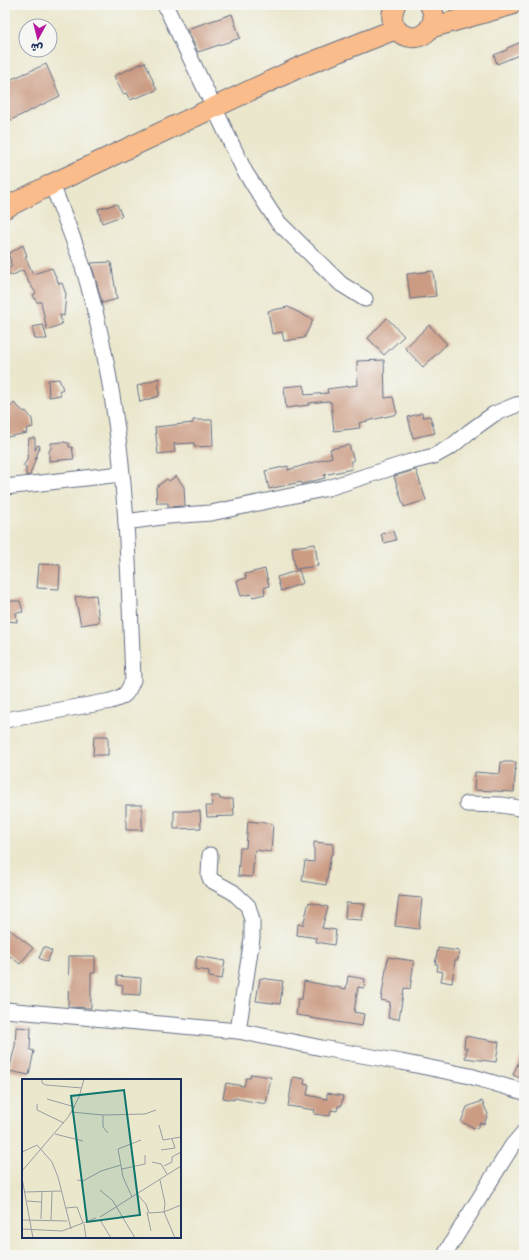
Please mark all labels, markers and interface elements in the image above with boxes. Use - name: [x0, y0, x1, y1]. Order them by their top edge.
- north arrow: [18, 18, 58, 58]
- text: ش: [30, 39, 44, 58]
- inset map: [22, 1079, 181, 1238]

